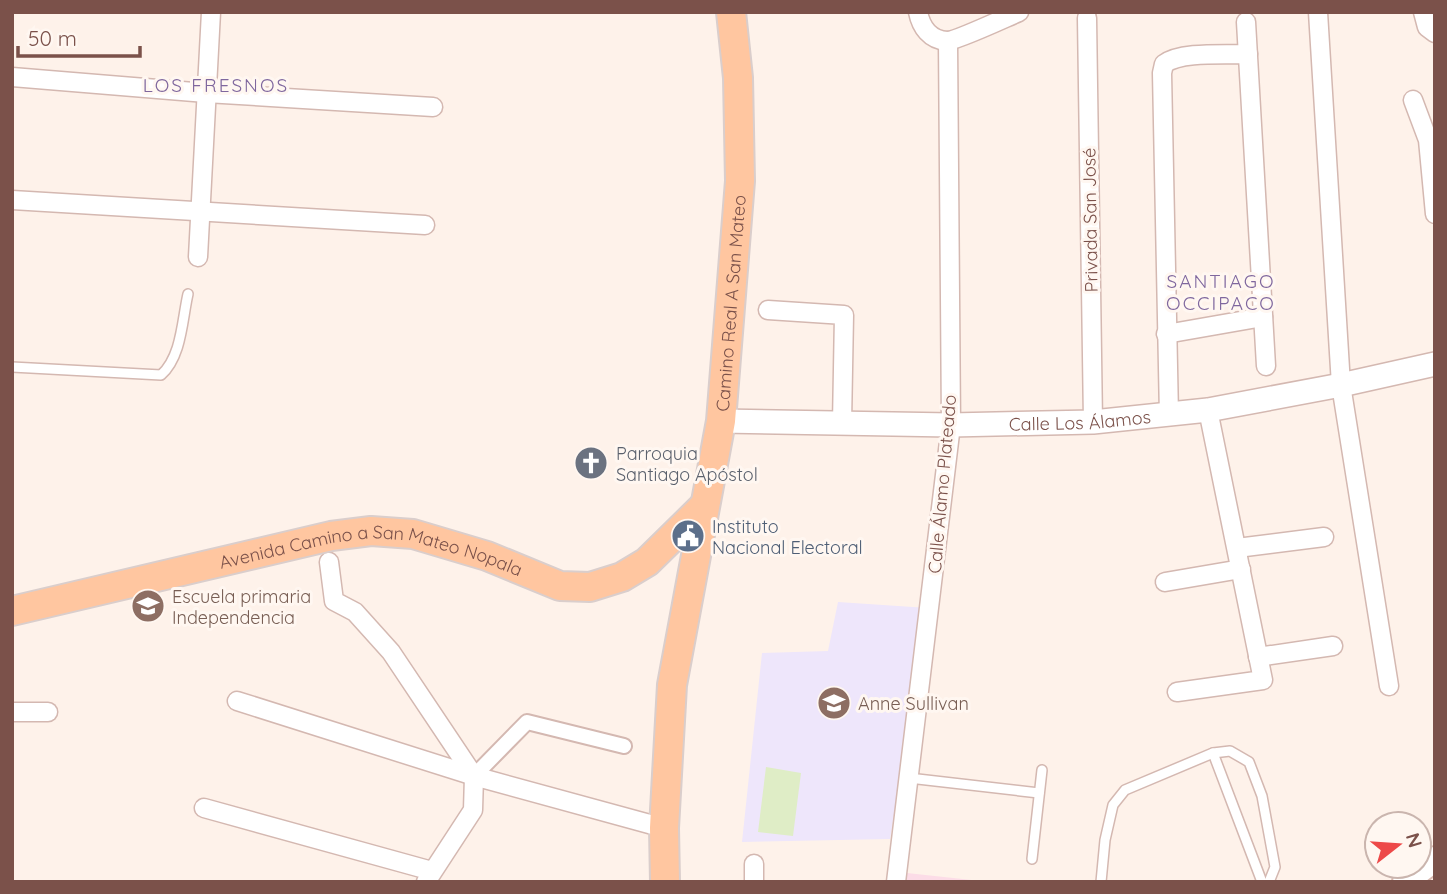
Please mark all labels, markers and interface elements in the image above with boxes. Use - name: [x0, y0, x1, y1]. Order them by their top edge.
- scale bar: [18, 14, 140, 58]
- text: 50 m: [28, 25, 77, 51]
- district label: LOS FRESNOS: [143, 73, 289, 97]
- street label: Privada San José: [1077, 147, 1103, 293]
- street label: Camino Real A San Mateo: [710, 194, 750, 412]
- district label: SANTIAGO OCCIPACO: [1166, 269, 1276, 315]
- street label: Calle Álamo Plateado: [923, 394, 961, 574]
- street label: Calle Los Álamos: [1009, 405, 1152, 435]
- place label: Parroquia Santiago Apóstol: [616, 442, 758, 486]
- church icon: Parroquia Santiago Apóstol: [572, 444, 610, 482]
- place label: Instituto Nacional Electoral: [712, 515, 863, 559]
- public building icon: Instituto Nacional Electoral: [669, 517, 707, 555]
- text: Avenida Camino a San Mateo Nopala: [217, 519, 526, 581]
- street label: Avenida Camino a San Mateo Nopala: [214, 553, 526, 585]
- place label: Escuela primaria Independencia: [172, 585, 311, 629]
- school or university icon: Escuela primaria Independencia: [129, 587, 167, 625]
- school or university icon: Anne Sullivan: [815, 684, 853, 722]
- place label: Anne Sullivan: [858, 692, 969, 715]
- north arrow: [1363, 810, 1433, 880]
- text: N: [1401, 830, 1428, 850]

